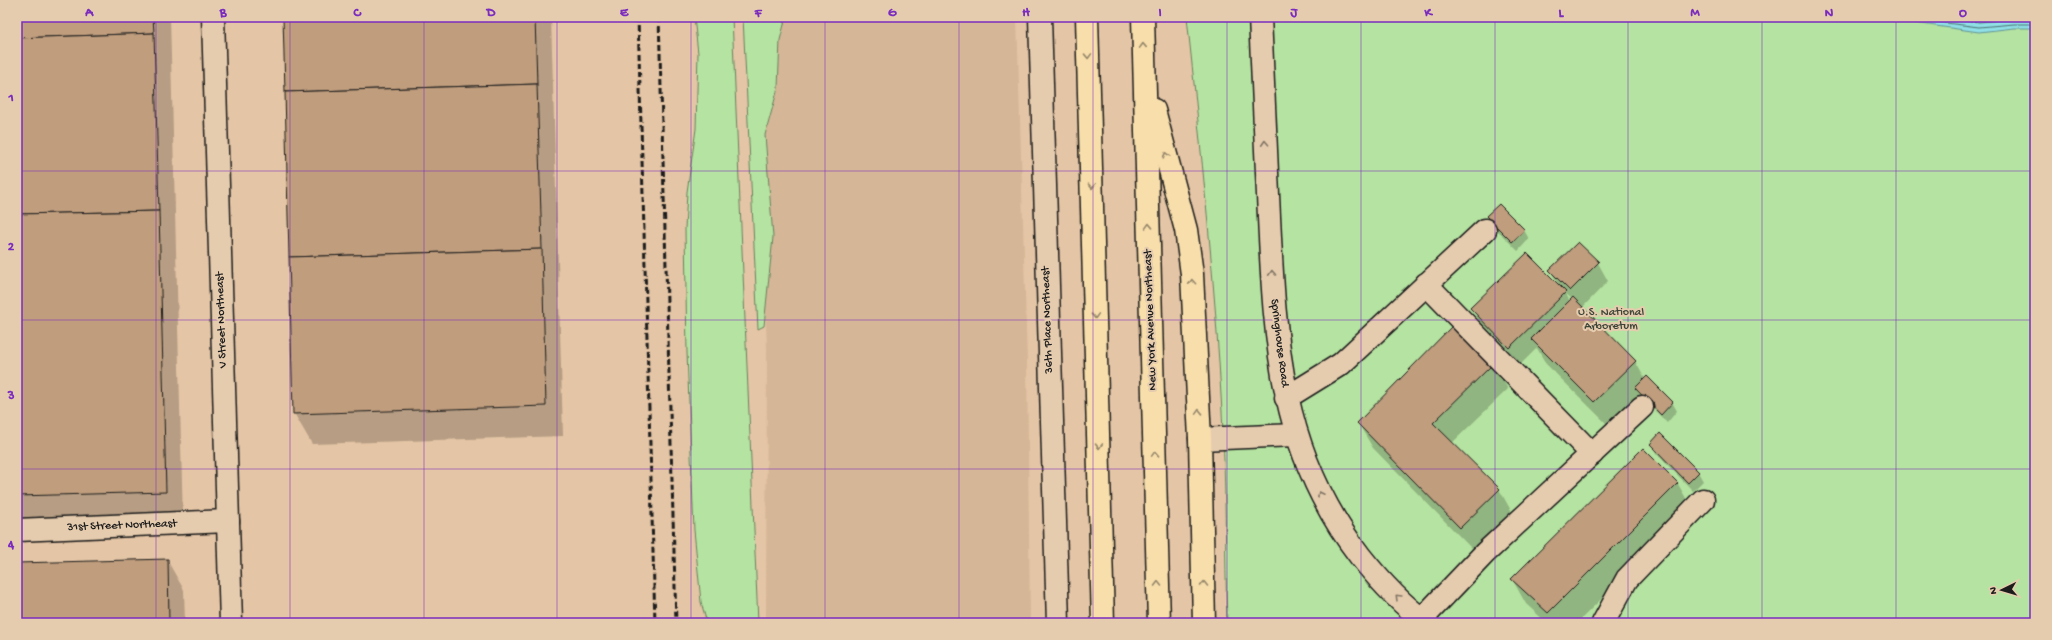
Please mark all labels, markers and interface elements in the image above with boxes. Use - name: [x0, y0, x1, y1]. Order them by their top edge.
- text: A: [84, 6, 94, 21]
- text: B: [219, 6, 228, 21]
- text: C: [352, 6, 362, 21]
- text: D: [486, 6, 496, 21]
- text: E: [620, 6, 629, 21]
- text: F: [754, 6, 763, 21]
- text: G: [888, 6, 897, 21]
- text: H: [1022, 6, 1030, 21]
- text: I: [1158, 6, 1162, 21]
- text: J: [1290, 6, 1299, 21]
- text: K: [1423, 6, 1433, 21]
- text: L: [1559, 6, 1565, 21]
- text: M: [1690, 6, 1700, 21]
- text: N: [1825, 6, 1834, 21]
- text: O: [1959, 6, 1967, 21]
- one-way arrow: [1139, 43, 1148, 49]
- one-way arrow: [1084, 53, 1092, 59]
- text: 1: [7, 91, 14, 106]
- one-way arrow: [1261, 140, 1270, 146]
- one-way arrow: [1162, 152, 1171, 159]
- one-way arrow: [1088, 183, 1096, 189]
- one-way arrow: [1144, 223, 1153, 229]
- text: 2: [8, 240, 15, 255]
- street label: New York Avenue Northeast: [1142, 248, 1160, 391]
- street label: 36th Place Northeast: [1039, 265, 1057, 375]
- one-way arrow: [1267, 270, 1276, 276]
- street label: V Street Northeast: [213, 271, 231, 369]
- one-way arrow: [1188, 279, 1197, 285]
- street label: Springhouse Road: [1267, 298, 1291, 389]
- park label: U.S. National Arboretum: [1578, 306, 1644, 334]
- one-way arrow: [1091, 313, 1099, 319]
- text: 3: [7, 389, 15, 404]
- one-way arrow: [1195, 409, 1204, 415]
- one-way arrow: [1095, 443, 1103, 449]
- one-way arrow: [1151, 451, 1160, 457]
- one-way arrow: [1318, 490, 1325, 498]
- street label: 31st Street Northeast: [66, 517, 178, 535]
- text: 4: [7, 538, 15, 553]
- north arrow: [1982, 570, 2022, 610]
- one-way arrow: [1154, 581, 1162, 587]
- one-way arrow: [1200, 581, 1208, 587]
- text: N: [1988, 587, 2000, 595]
- one-way arrow: [1395, 594, 1403, 602]

